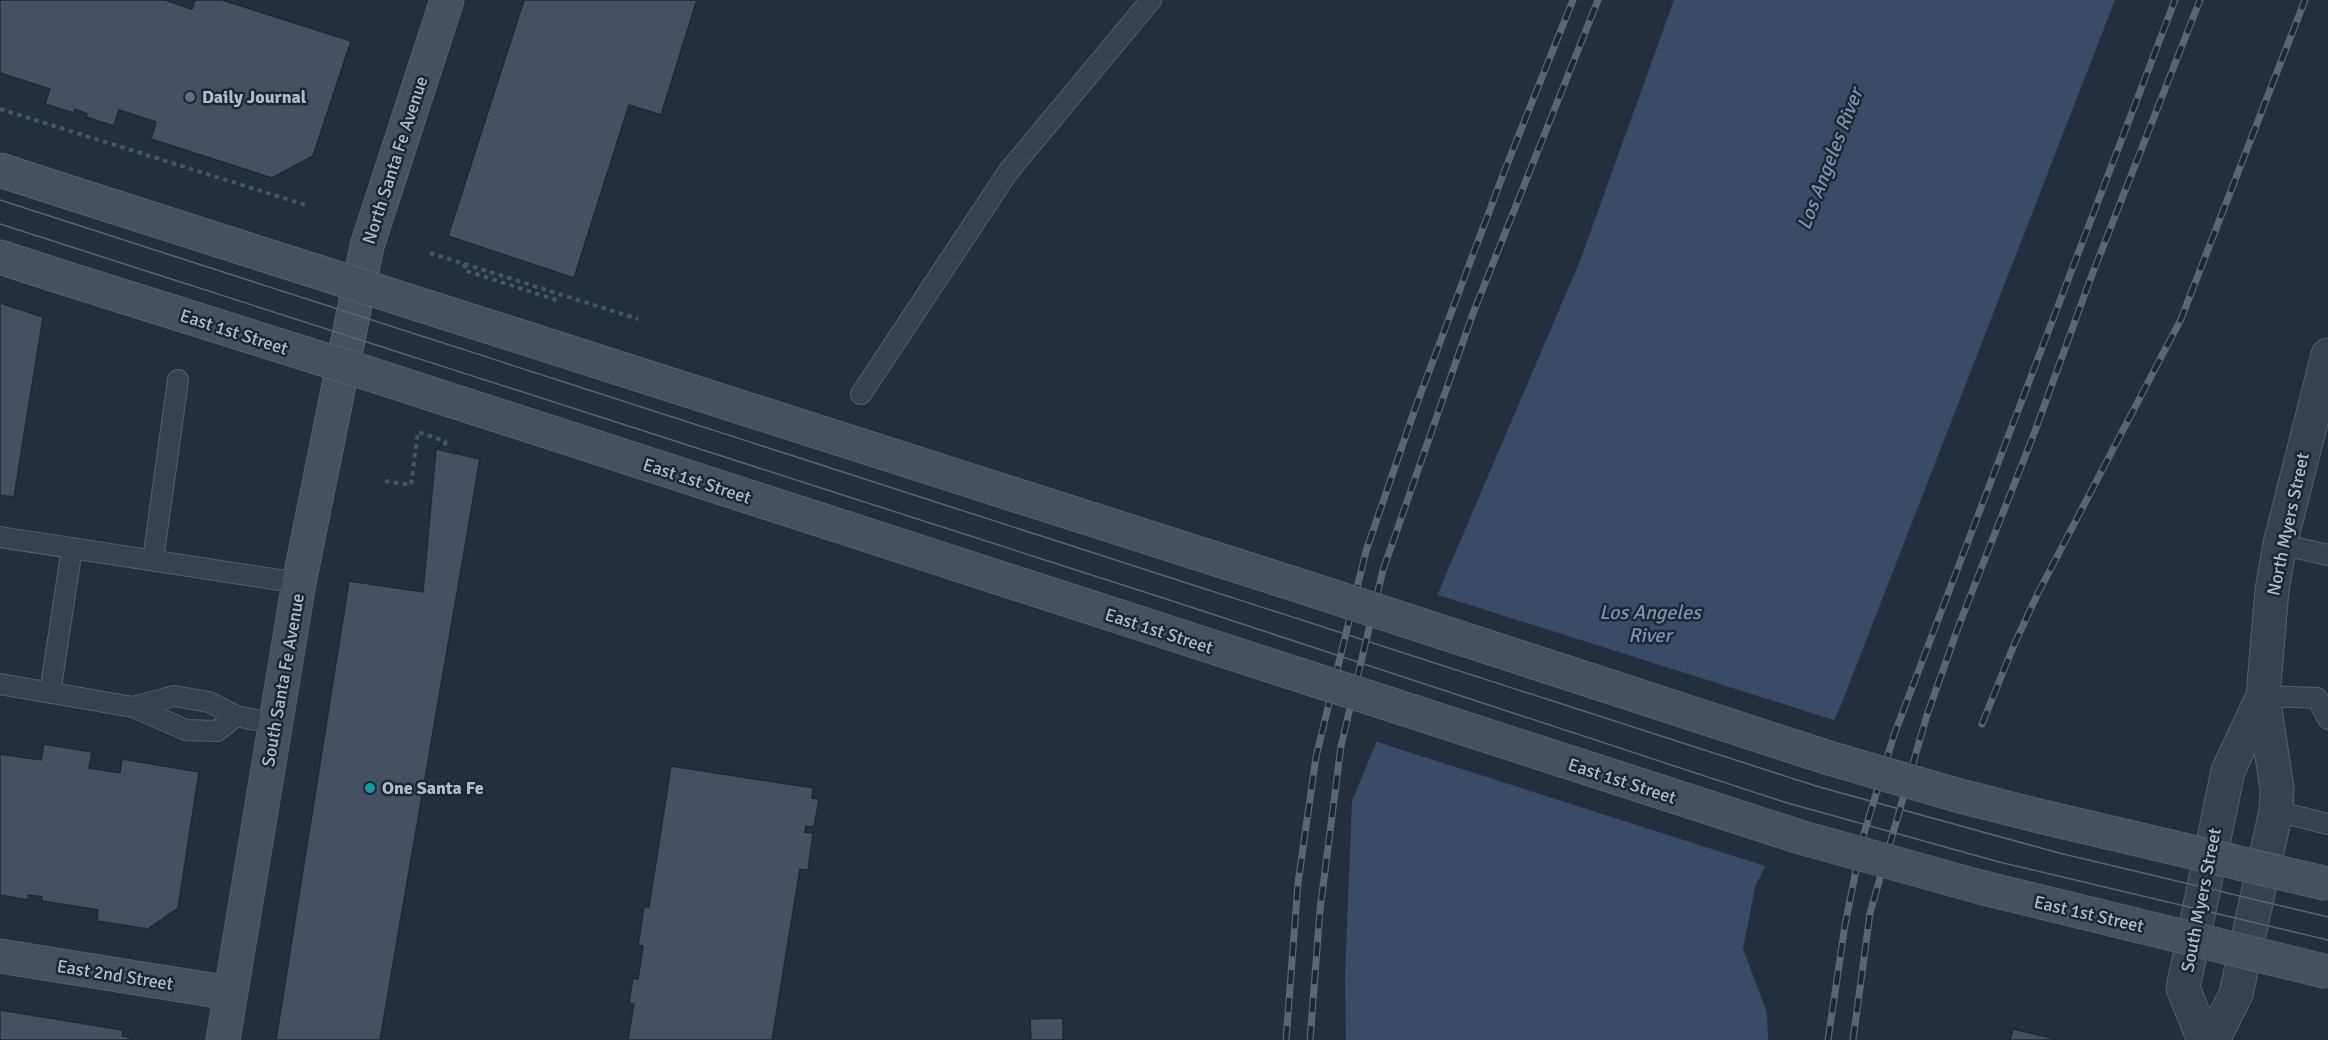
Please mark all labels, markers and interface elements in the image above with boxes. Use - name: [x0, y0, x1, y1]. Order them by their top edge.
- street label: North Santa Fe Avenue: [357, 73, 433, 247]
- water label: Los Angeles River: [1792, 82, 1869, 233]
- place label: Daily Journal: [202, 86, 307, 108]
- marker: Daily Journal: [183, 90, 197, 104]
- street label: East 1st Street: [177, 304, 291, 360]
- street label: North Myers Street: [2262, 450, 2314, 598]
- street label: East 1st Street: [640, 453, 754, 509]
- street label: South Santa Fe Avenue: [257, 592, 309, 768]
- water label: Los Angeles River: [1599, 600, 1703, 648]
- street label: East 1st Street: [1102, 603, 1216, 659]
- street label: East 1st Street: [1565, 753, 1679, 809]
- place label: One Santa Fe: [382, 777, 484, 799]
- marker: One Santa Fe: [363, 781, 377, 795]
- street label: South Myers Street: [2176, 826, 2226, 974]
- street label: East 1st Street: [2032, 891, 2146, 937]
- street label: East 2nd Street: [55, 955, 175, 995]

